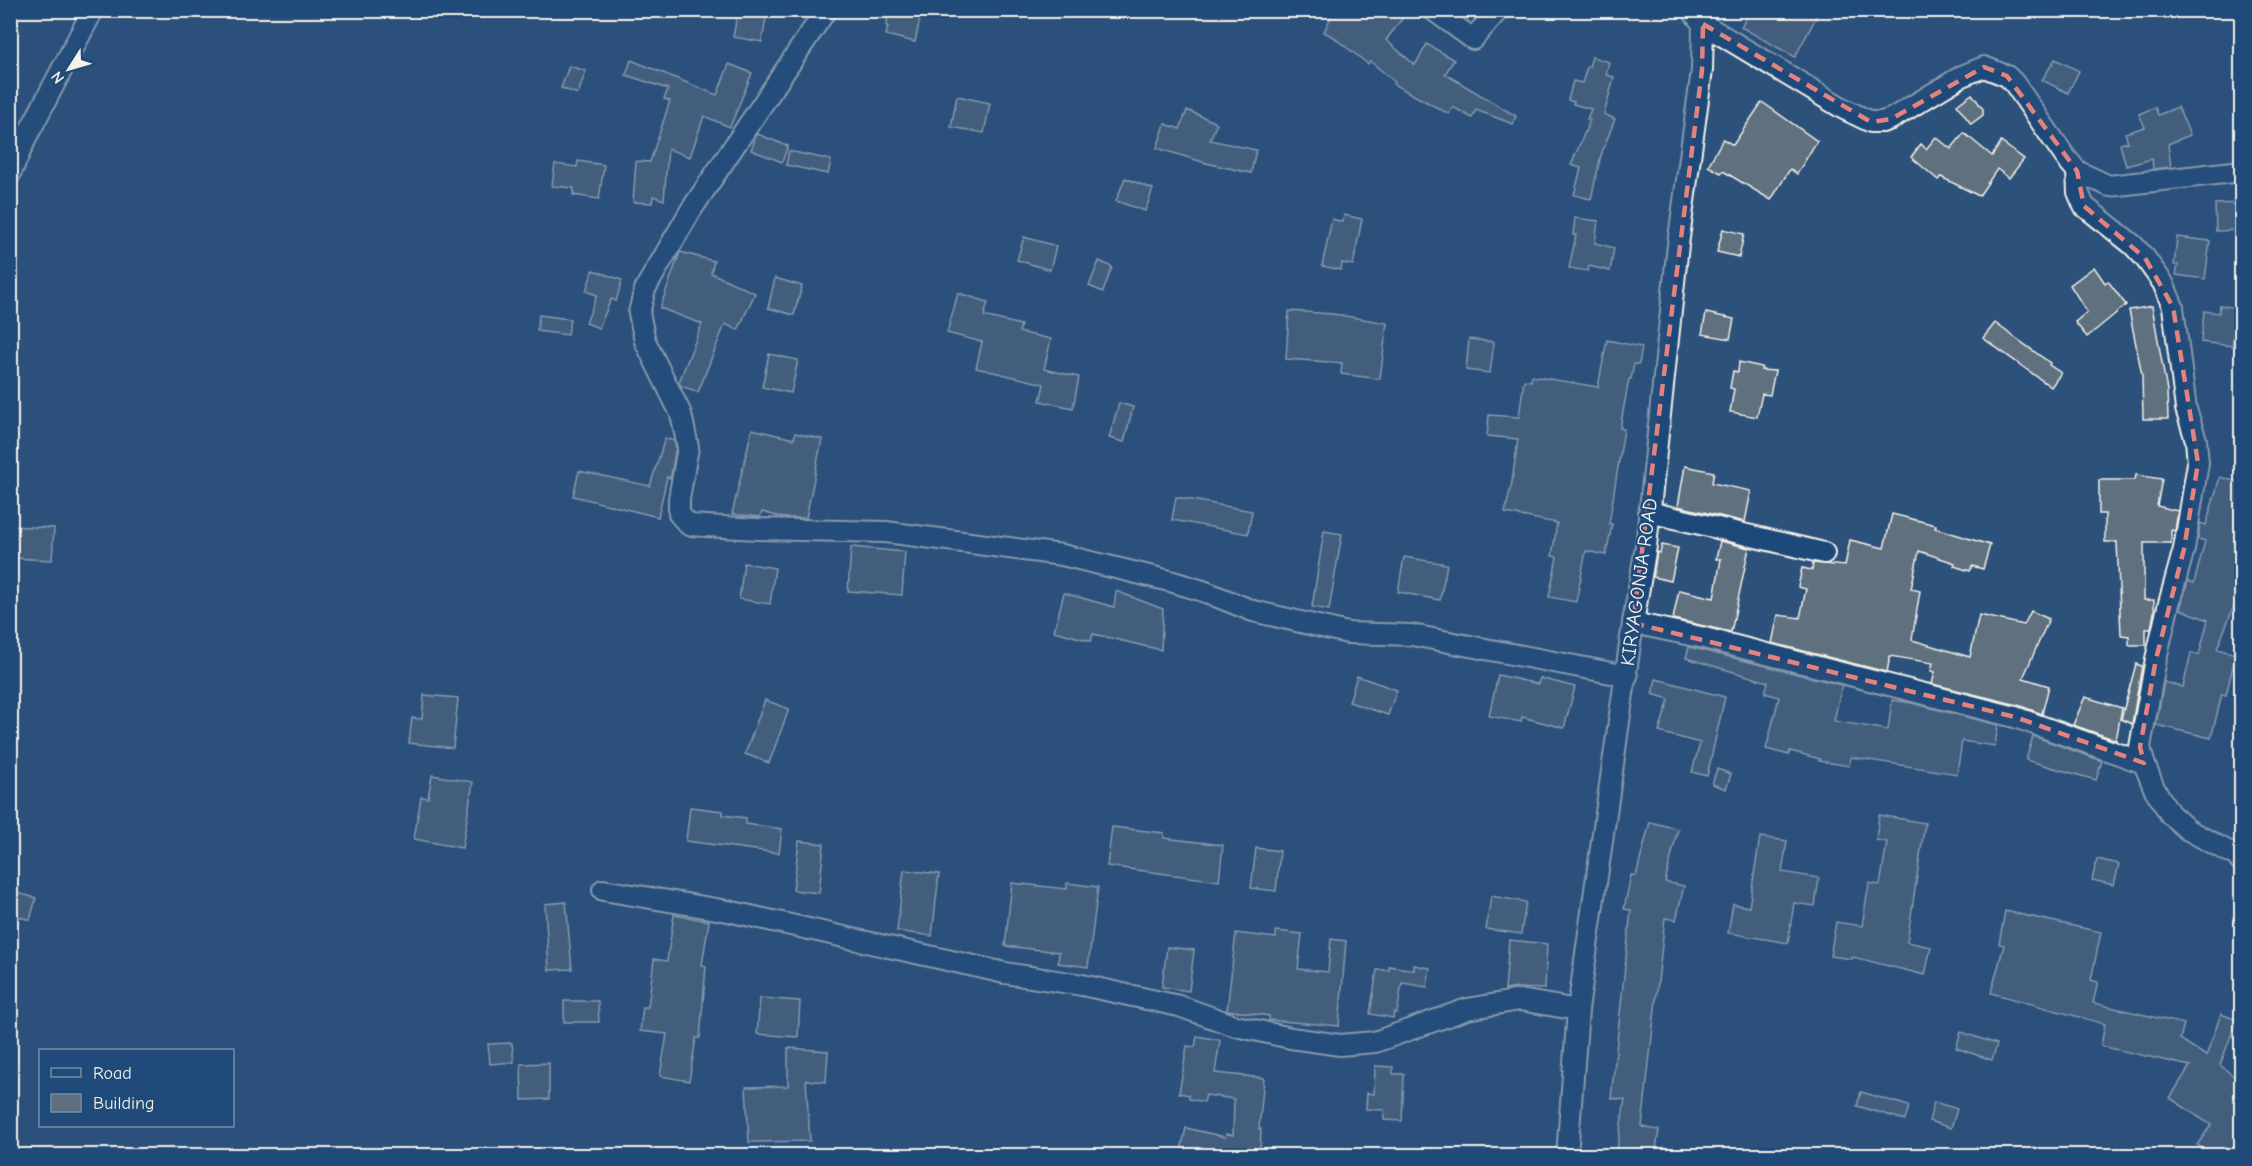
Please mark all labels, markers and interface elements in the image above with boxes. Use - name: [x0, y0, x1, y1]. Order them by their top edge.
- north arrow: [39, 39, 99, 99]
- text: N: [47, 68, 68, 87]
- street label: KIRYAGONJA ROAD: [1616, 497, 1662, 667]
- legend: [39, 1049, 234, 1127]
- text: Road: [93, 1063, 132, 1084]
- text: Building: [93, 1093, 155, 1114]

